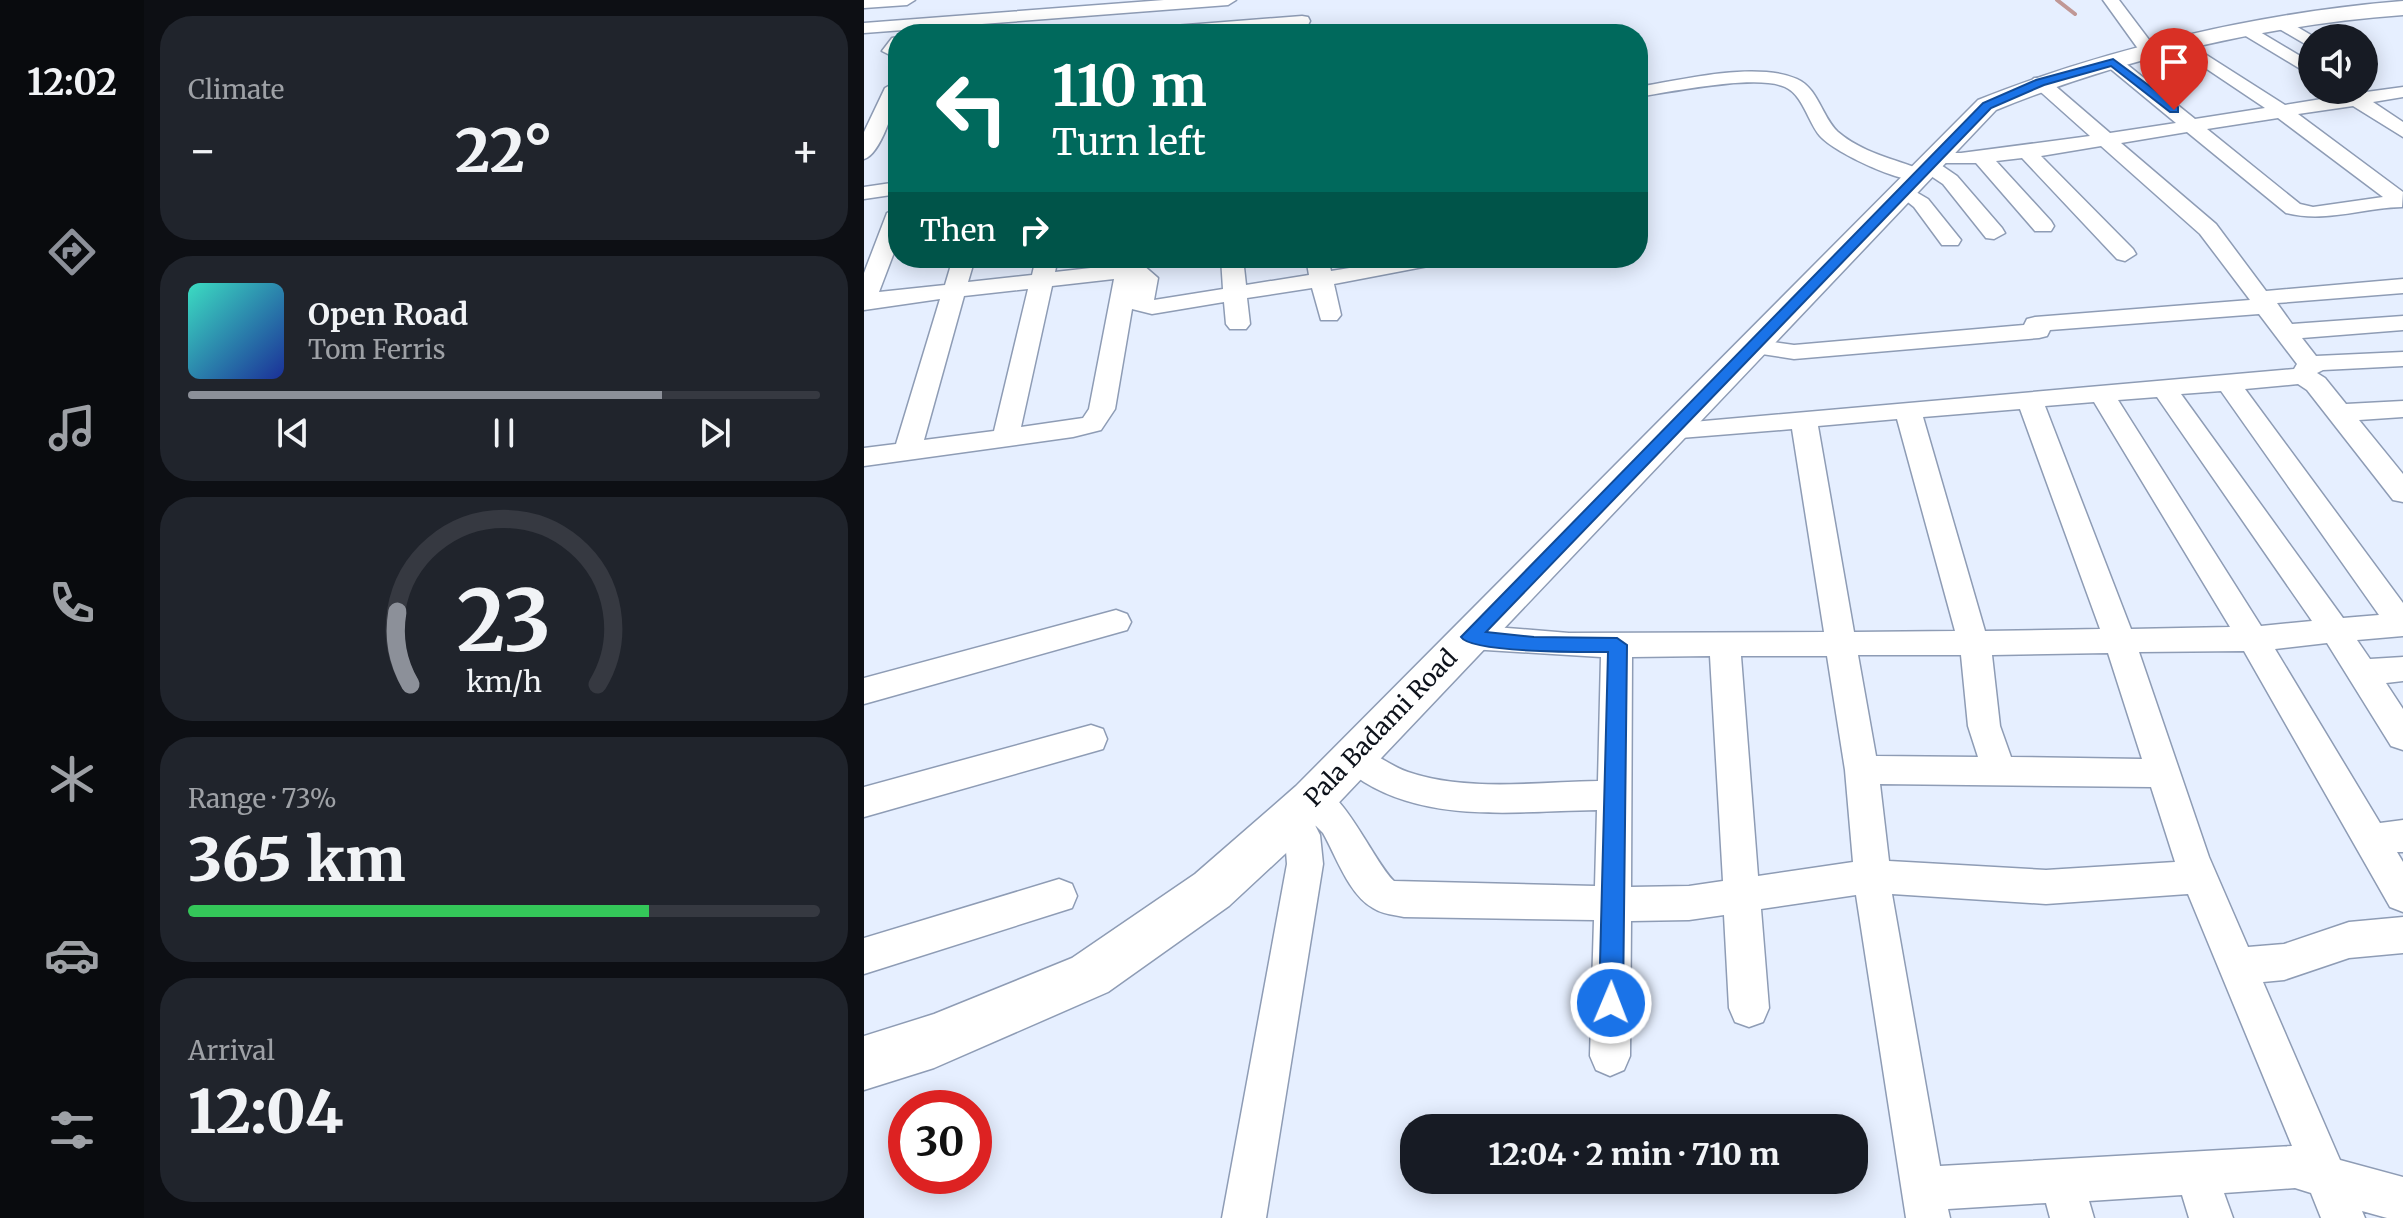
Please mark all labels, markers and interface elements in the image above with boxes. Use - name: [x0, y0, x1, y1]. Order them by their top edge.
- map controls: [2298, 24, 2378, 104]
- button: sound: [2298, 24, 2378, 104]
- pin: [2140, 28, 2208, 110]
- icon: arrive: [2152, 40, 2196, 84]
- text: 110 m: [1052, 51, 1207, 121]
- icon: left: [920, 56, 1024, 160]
- text: 12:02: [27, 60, 117, 105]
- text: Climate: [188, 73, 284, 106]
- text: 22°: [455, 113, 553, 188]
- text: Turn left: [1052, 120, 1206, 165]
- text: −: [188, 123, 217, 178]
- text: +: [791, 123, 820, 178]
- icon: right: [1012, 208, 1056, 252]
- text: Then: [920, 211, 996, 249]
- icon: directions: [44, 224, 100, 280]
- text: Open Road: [308, 295, 468, 333]
- text: Tom Ferris: [308, 333, 446, 366]
- icon: music: [44, 400, 100, 456]
- icon: previous: [271, 411, 315, 455]
- icon: pause: [482, 411, 526, 455]
- icon: next: [693, 411, 737, 455]
- text: 23: [457, 569, 551, 674]
- icon: phone: [44, 575, 100, 631]
- street label: Pala Badami Road: [1298, 642, 1464, 813]
- text: km/h: [466, 664, 542, 700]
- icon: climate: [44, 751, 100, 807]
- text: Range · 73%: [188, 782, 337, 815]
- text: 365 km: [188, 822, 406, 897]
- icon: car: [44, 927, 100, 983]
- position arrow: [1569, 961, 1653, 1045]
- text: Arrival: [188, 1034, 275, 1067]
- text: 12:04: [188, 1074, 344, 1149]
- speed limit sign: 30: [888, 1090, 992, 1194]
- icon: filters: [44, 1102, 100, 1158]
- text: 12:04 · 2 min · 710 m: [1489, 1135, 1779, 1173]

